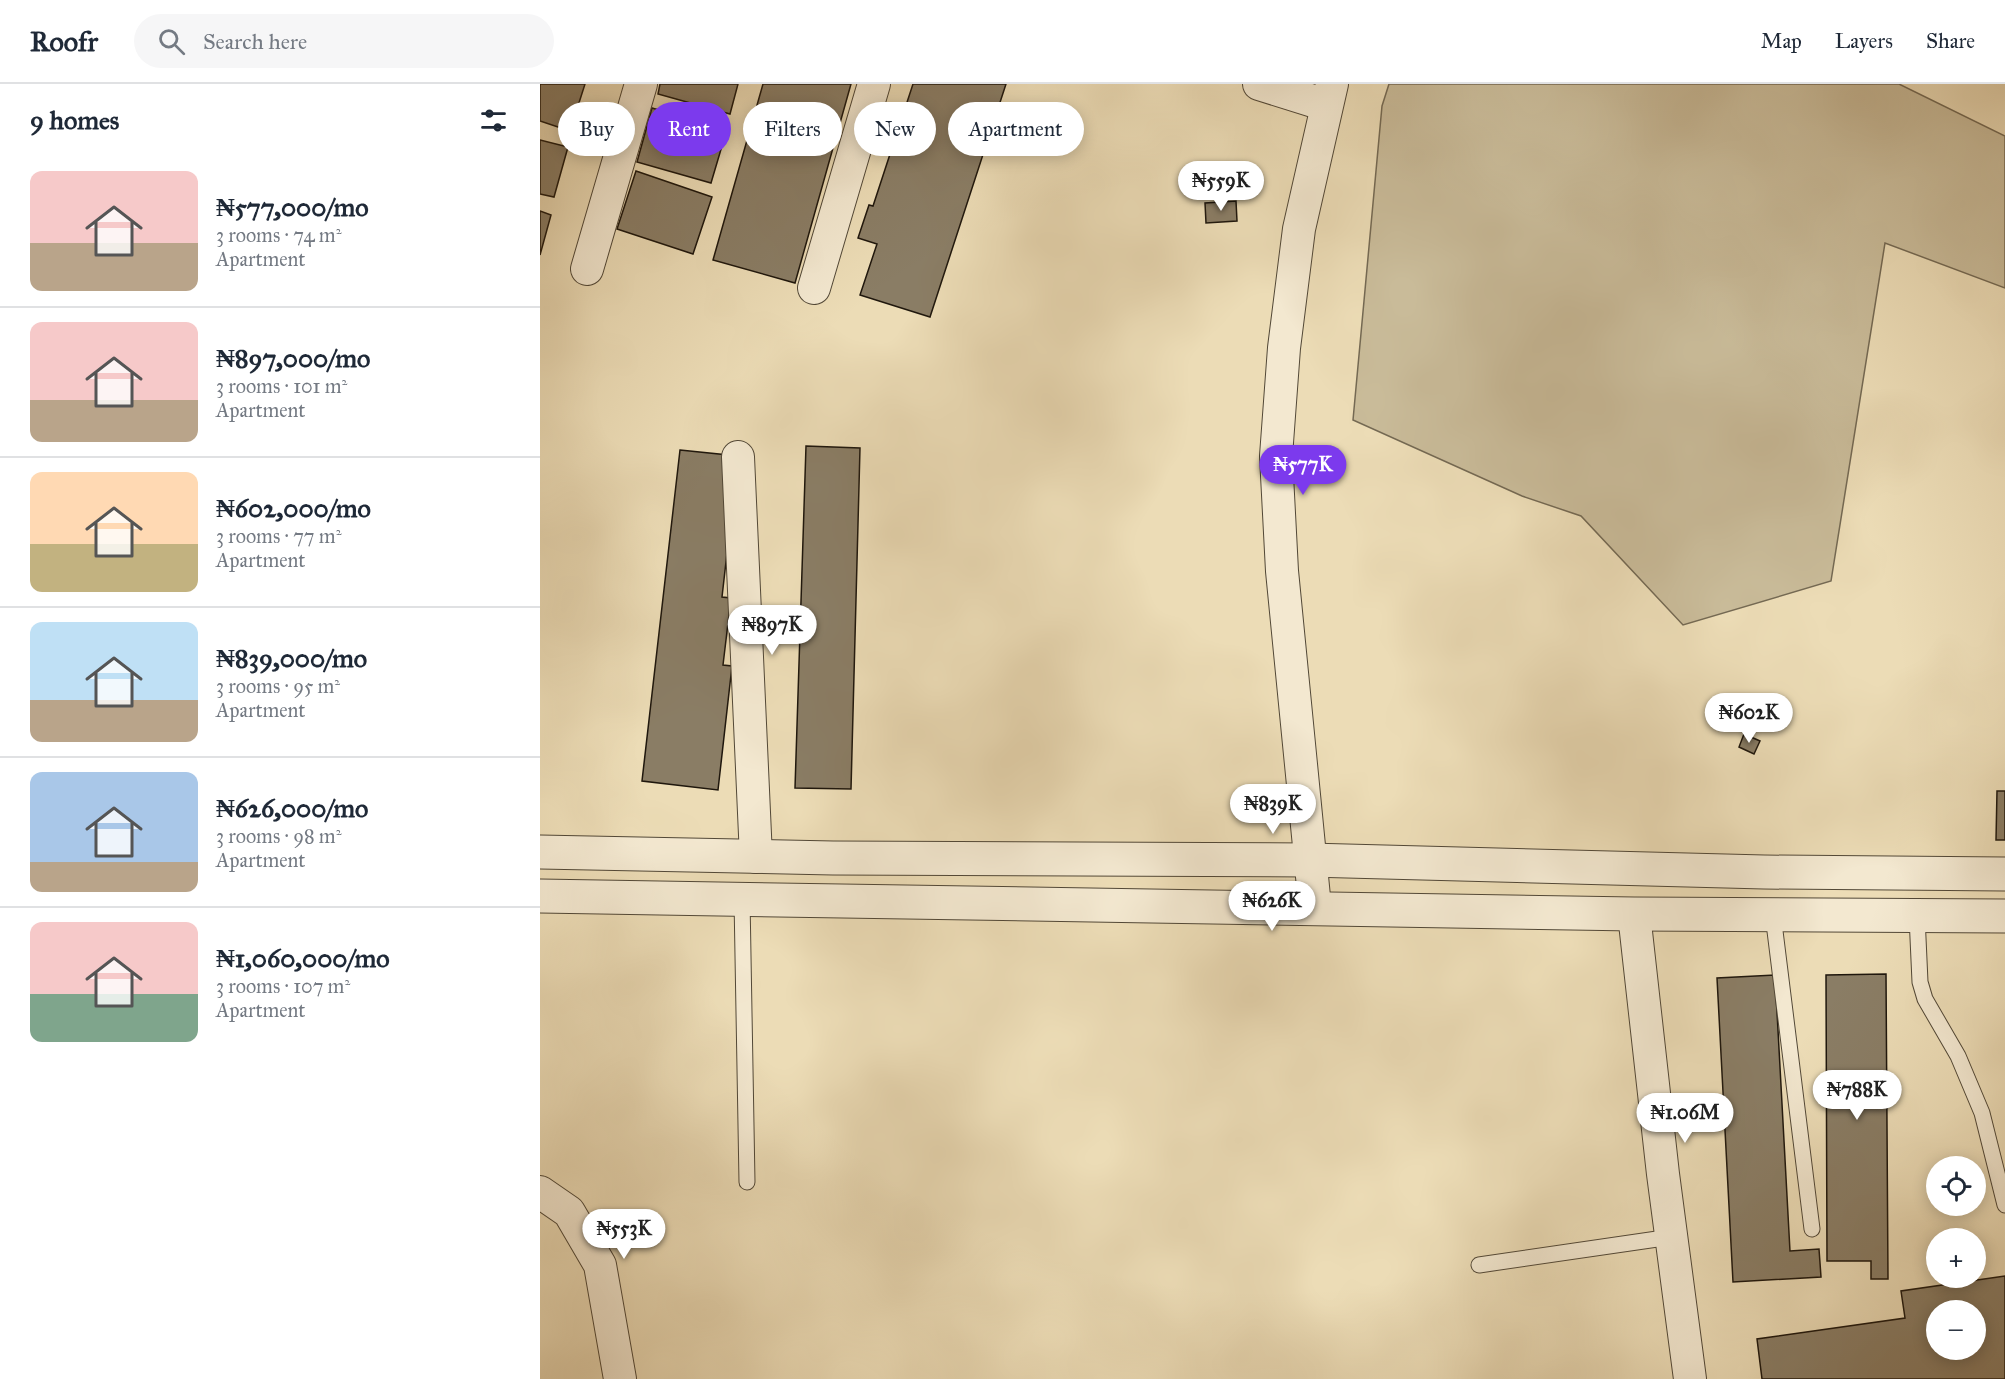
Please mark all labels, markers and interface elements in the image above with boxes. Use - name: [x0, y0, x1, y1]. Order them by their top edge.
- search box: [134, 14, 554, 68]
- text: Roofr: [30, 24, 98, 59]
- icon: search: [155, 25, 188, 58]
- text: Search here: [203, 28, 307, 55]
- text: Map: [1761, 28, 1802, 54]
- text: Layers: [1835, 28, 1893, 54]
- text: Share: [1926, 28, 1975, 54]
- chip: Buy: [558, 102, 635, 156]
- chip: Rent: [647, 102, 731, 156]
- chip: Filters: [743, 102, 842, 156]
- chip: New: [854, 102, 936, 156]
- chip: Apartment: [948, 102, 1084, 156]
- text: 9 homes: [30, 104, 119, 136]
- icon: filters: [477, 104, 510, 137]
- pin: ₦559K: [1179, 161, 1263, 212]
- text: ₦559K: [1192, 168, 1250, 192]
- text: ₦577,000/mo: [216, 191, 368, 223]
- icon: home: [78, 195, 150, 267]
- text: 3 rooms · 74 m²: [216, 223, 341, 247]
- text: Apartment: [216, 247, 305, 271]
- text: ₦897,000/mo: [216, 342, 370, 374]
- icon: home: [78, 346, 150, 418]
- text: 3 rooms · 101 m²: [216, 374, 347, 398]
- text: Apartment: [216, 398, 305, 422]
- pin: ₦577K: [1261, 445, 1345, 496]
- text: ₦577K: [1273, 452, 1333, 476]
- text: ₦602,000/mo: [216, 492, 371, 524]
- icon: home: [78, 496, 150, 568]
- text: 3 rooms · 77 m²: [216, 524, 341, 548]
- text: Apartment: [216, 548, 305, 572]
- pin: ₦897K: [730, 605, 814, 656]
- text: ₦897K: [742, 612, 802, 636]
- text: ₦839,000/mo: [216, 642, 367, 674]
- icon: home: [78, 646, 150, 718]
- text: 3 rooms · 95 m²: [216, 674, 340, 698]
- pin: ₦602K: [1707, 693, 1791, 744]
- text: Apartment: [216, 698, 305, 722]
- text: ₦602K: [1719, 700, 1779, 724]
- pin: ₦839K: [1231, 784, 1315, 835]
- text: ₦839K: [1244, 791, 1302, 815]
- text: ₦626,000/mo: [216, 792, 368, 824]
- icon: home: [78, 796, 150, 868]
- text: 3 rooms · 98 m²: [216, 824, 341, 848]
- text: Apartment: [216, 848, 305, 872]
- pin: ₦626K: [1230, 881, 1314, 932]
- text: ₦626K: [1242, 888, 1302, 912]
- text: ₦1,060,000/mo: [216, 942, 390, 974]
- icon: home: [78, 946, 150, 1018]
- text: 3 rooms · 107 m²: [216, 974, 350, 998]
- text: Apartment: [216, 998, 305, 1022]
- pin: ₦788K: [1815, 1070, 1899, 1121]
- text: ₦788K: [1827, 1077, 1887, 1101]
- pin: ₦1.06M: [1636, 1093, 1734, 1144]
- text: ₦1.06M: [1650, 1100, 1720, 1124]
- map controls: [1926, 1156, 1986, 1360]
- button: locate: [1926, 1156, 1986, 1216]
- pin: ₦553K: [582, 1209, 666, 1260]
- text: ₦553K: [596, 1216, 652, 1240]
- button: +: [1926, 1228, 1986, 1288]
- button: −: [1926, 1300, 1986, 1360]

